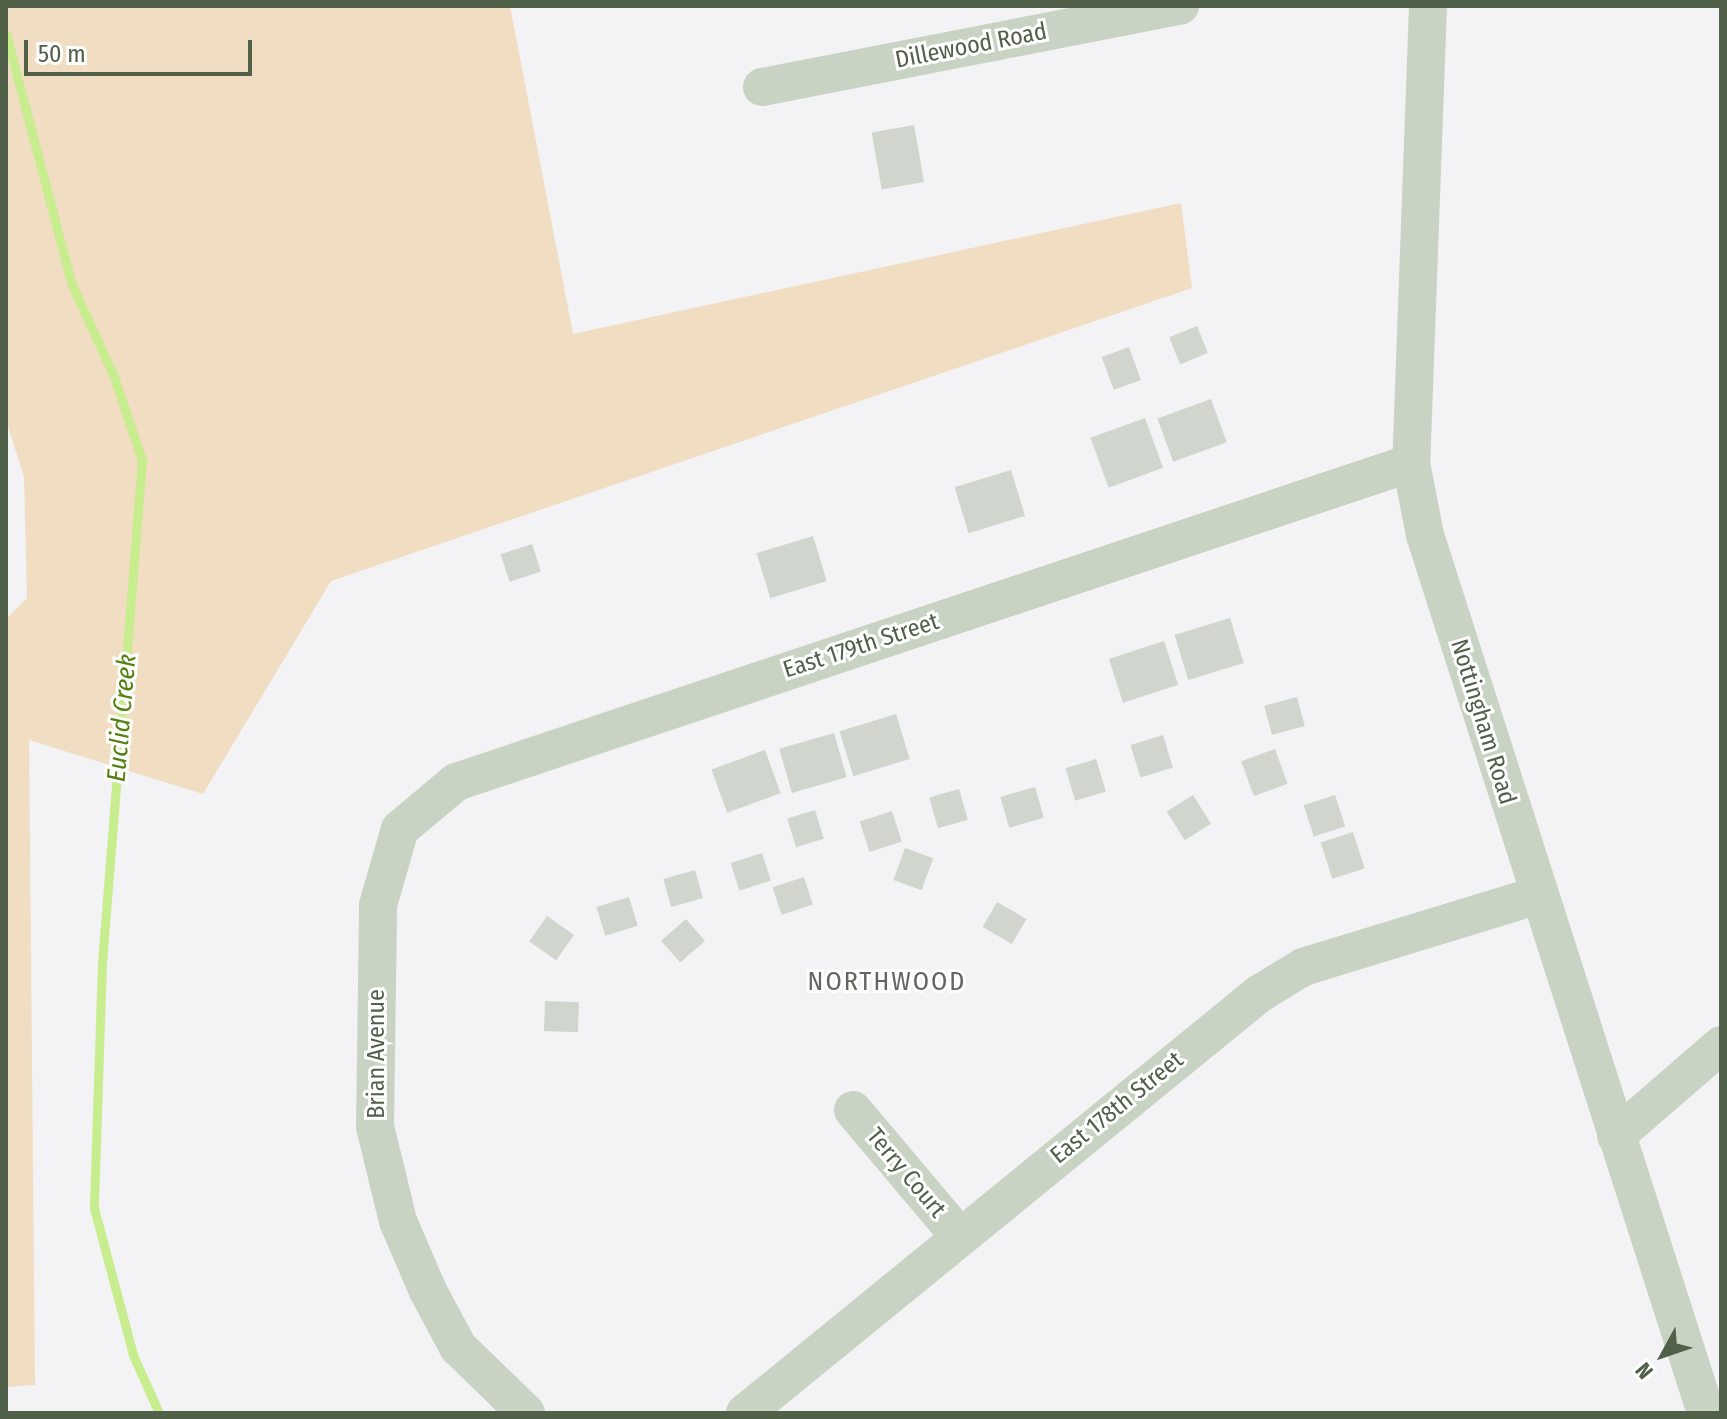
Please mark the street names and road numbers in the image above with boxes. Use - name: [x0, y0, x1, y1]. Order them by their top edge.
- street label: Dillewood Road: [893, 17, 1049, 75]
- street label: East 179th Street: [780, 607, 942, 685]
- street label: Nottingham Road: [1444, 636, 1522, 808]
- street label: Brian Avenue: [363, 989, 391, 1119]
- street label: East 178th Street: [1045, 1046, 1189, 1170]
- street label: Terry Court: [860, 1122, 952, 1224]

